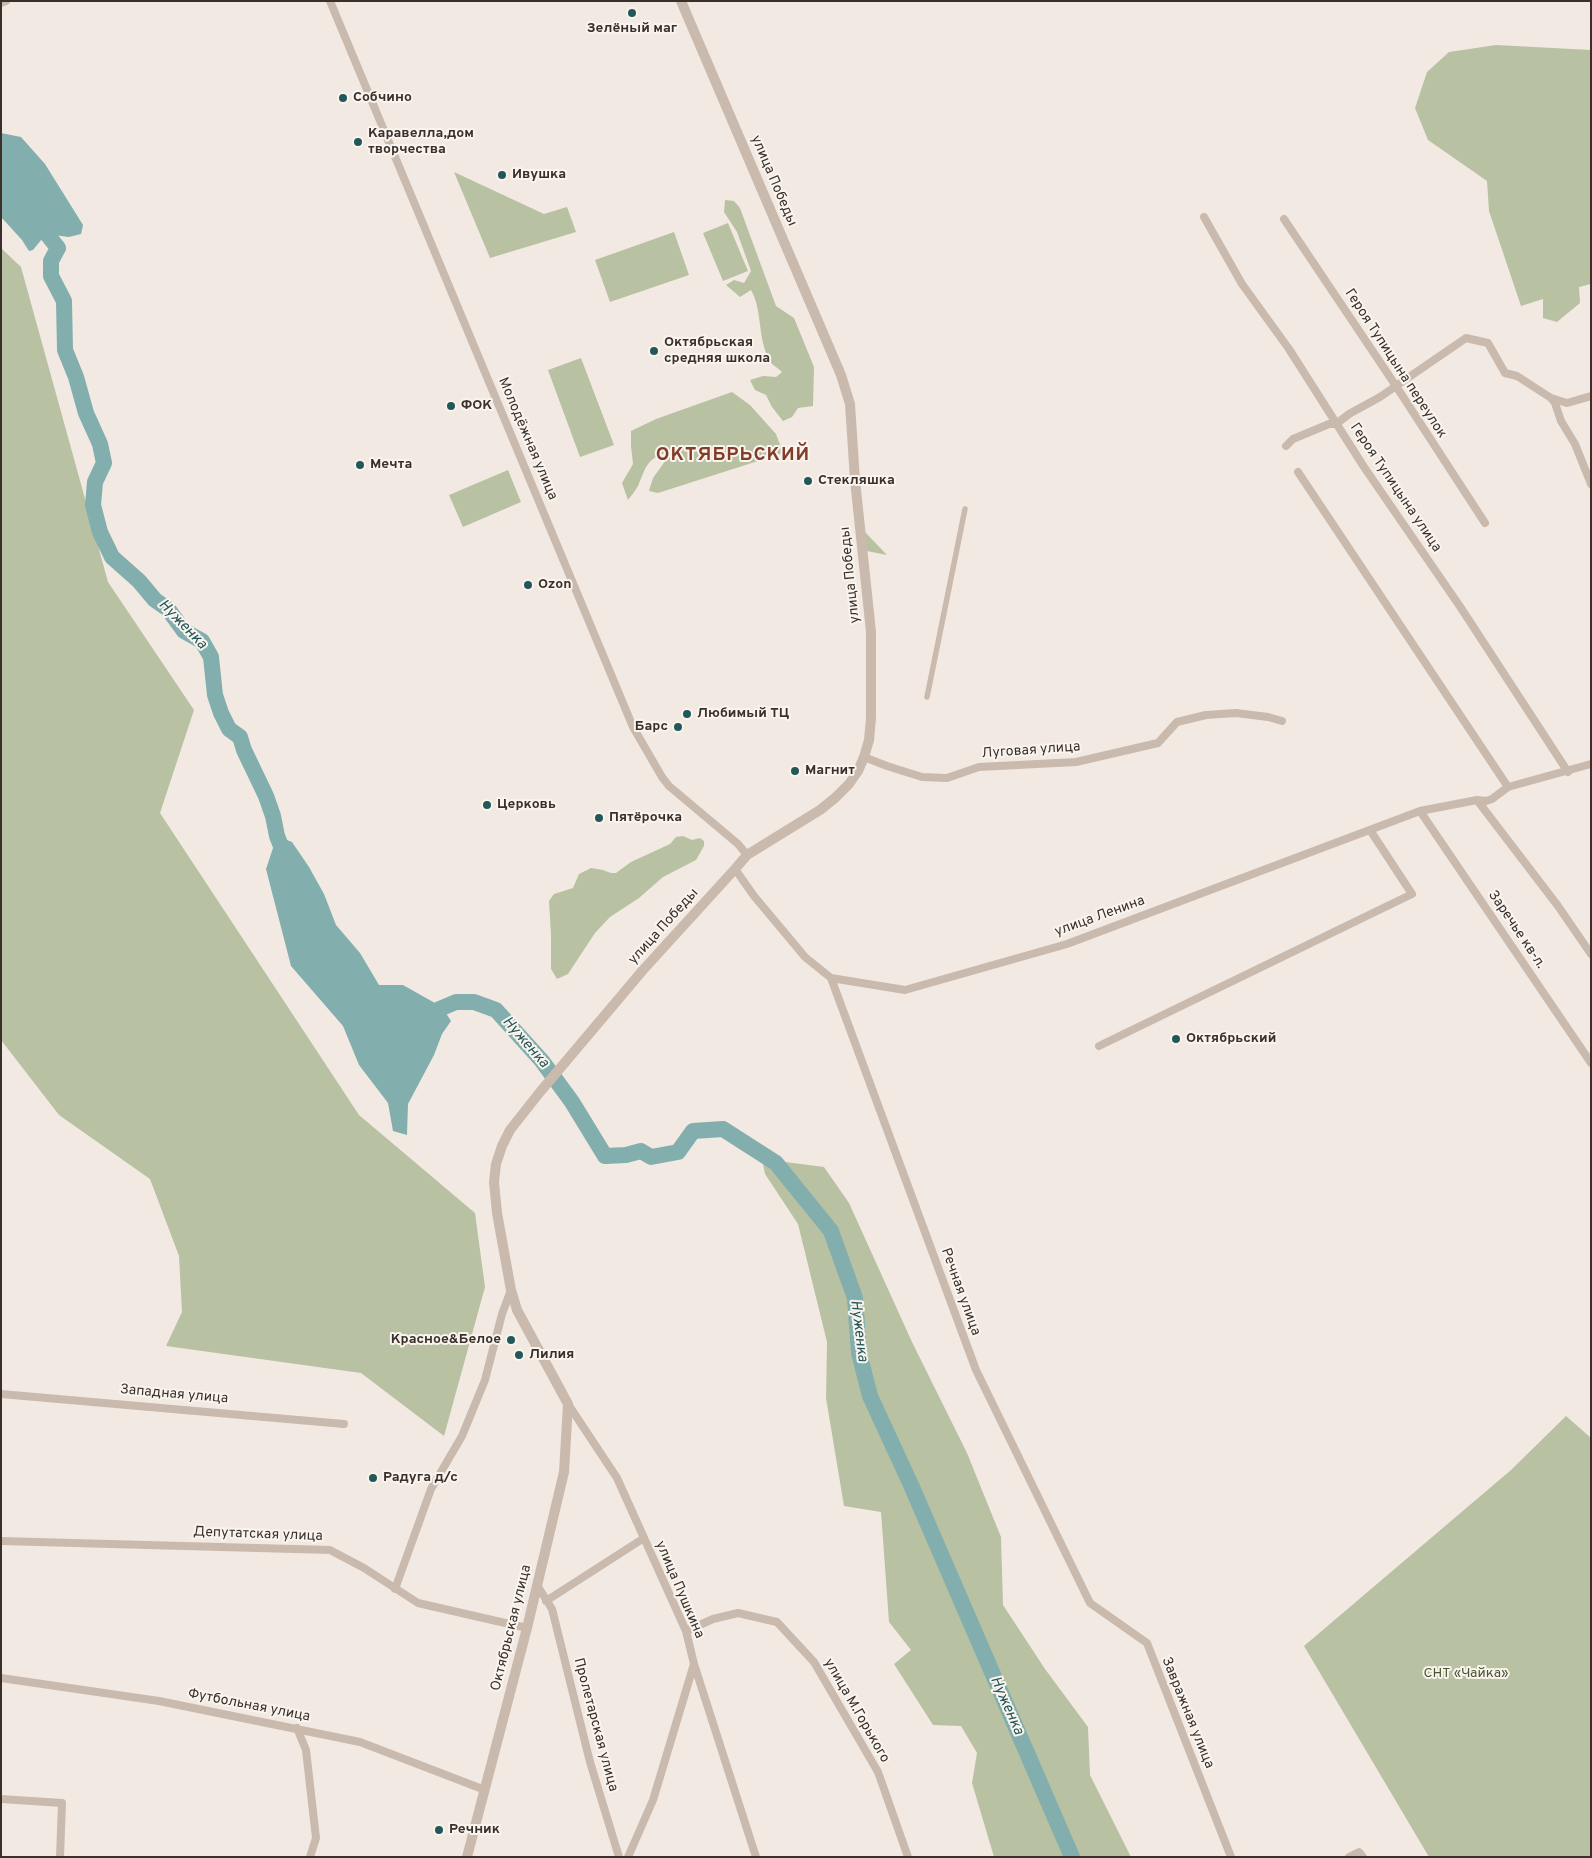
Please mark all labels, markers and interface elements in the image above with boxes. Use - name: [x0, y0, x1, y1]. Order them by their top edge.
- marker: Зелёный маг: [626, 7, 638, 19]
- place label: Зелёный маг: [587, 21, 677, 37]
- place label: Собчино: [353, 90, 412, 106]
- marker: Собчино: [337, 92, 349, 104]
- place label: Каравелла,дом творчества: [368, 126, 474, 158]
- street label: улица Победы: [746, 133, 800, 229]
- marker: Каравелла,дом творчества: [352, 136, 364, 148]
- place label: Ивушка: [512, 167, 566, 183]
- marker: Ивушка: [496, 169, 508, 181]
- street label: Героя Тупицына переулок: [1340, 286, 1450, 442]
- place label: Октябрьская средняя школа: [664, 335, 770, 368]
- marker: Октябрьская средняя школа: [648, 345, 660, 357]
- street label: Молодёжная улица: [494, 375, 560, 503]
- place label: ФОК: [461, 398, 492, 414]
- marker: ФОК: [445, 400, 457, 412]
- street label: Героя Тупицына улица: [1346, 420, 1444, 556]
- district label: ОКТЯБРЬСКИЙ: [654, 445, 812, 467]
- place label: Мечта: [370, 457, 412, 473]
- marker: Мечта: [354, 459, 366, 471]
- place label: Стекляшка: [818, 473, 895, 489]
- marker: Стекляшка: [802, 475, 814, 487]
- street label: улица Победы: [838, 526, 864, 624]
- place label: Ozon: [538, 577, 571, 593]
- marker: Ozon: [522, 579, 534, 591]
- water label: Нуженка: [154, 596, 210, 654]
- place label: Любимый ТЦ: [697, 706, 789, 722]
- marker: Любимый ТЦ: [681, 708, 693, 720]
- place label: Барс: [635, 719, 668, 735]
- marker: Барс: [672, 721, 684, 733]
- street label: Луговая улица: [981, 739, 1081, 763]
- place label: Магнит: [805, 763, 855, 779]
- marker: Магнит: [789, 765, 801, 777]
- place label: Церковь: [497, 797, 556, 813]
- marker: Церковь: [481, 799, 493, 811]
- place label: Пятёрочка: [609, 810, 682, 826]
- marker: Пятёрочка: [593, 812, 605, 824]
- street label: улица Победы: [625, 885, 703, 969]
- street label: Заречье кв-л.: [1484, 888, 1548, 972]
- street label: улица Ленина: [1053, 893, 1147, 941]
- water label: Нуженка: [498, 1014, 552, 1072]
- place label: Октябрьский: [1186, 1031, 1276, 1047]
- marker: Октябрьский: [1170, 1033, 1182, 1045]
- street label: Речная улица: [936, 1246, 984, 1338]
- water label: Нуженка: [845, 1299, 871, 1363]
- place label: Красное&Белое: [391, 1332, 501, 1348]
- marker: Красное&Белое: [505, 1334, 517, 1346]
- place label: Лилия: [529, 1347, 574, 1363]
- marker: Лилия: [513, 1349, 525, 1361]
- street label: Западная улица: [119, 1382, 229, 1408]
- place label: Радуга д/с: [383, 1470, 458, 1486]
- marker: Радуга д/с: [367, 1472, 379, 1484]
- street label: Депутатская улица: [193, 1524, 323, 1546]
- street label: улица Пушкина: [651, 1539, 707, 1641]
- street label: Октябрьская улица: [488, 1563, 536, 1693]
- street label: Завражная улица: [1157, 1655, 1217, 1771]
- street label: Пролетарская улица: [569, 1656, 621, 1794]
- street label: улица М.Горького: [819, 1656, 893, 1766]
- park label: СНТ «Чайка»: [1424, 1666, 1508, 1682]
- water label: Нуженка: [985, 1674, 1027, 1738]
- street label: Футбольная улица: [187, 1686, 311, 1726]
- place label: Речник: [449, 1822, 500, 1838]
- marker: Речник: [433, 1824, 445, 1836]

